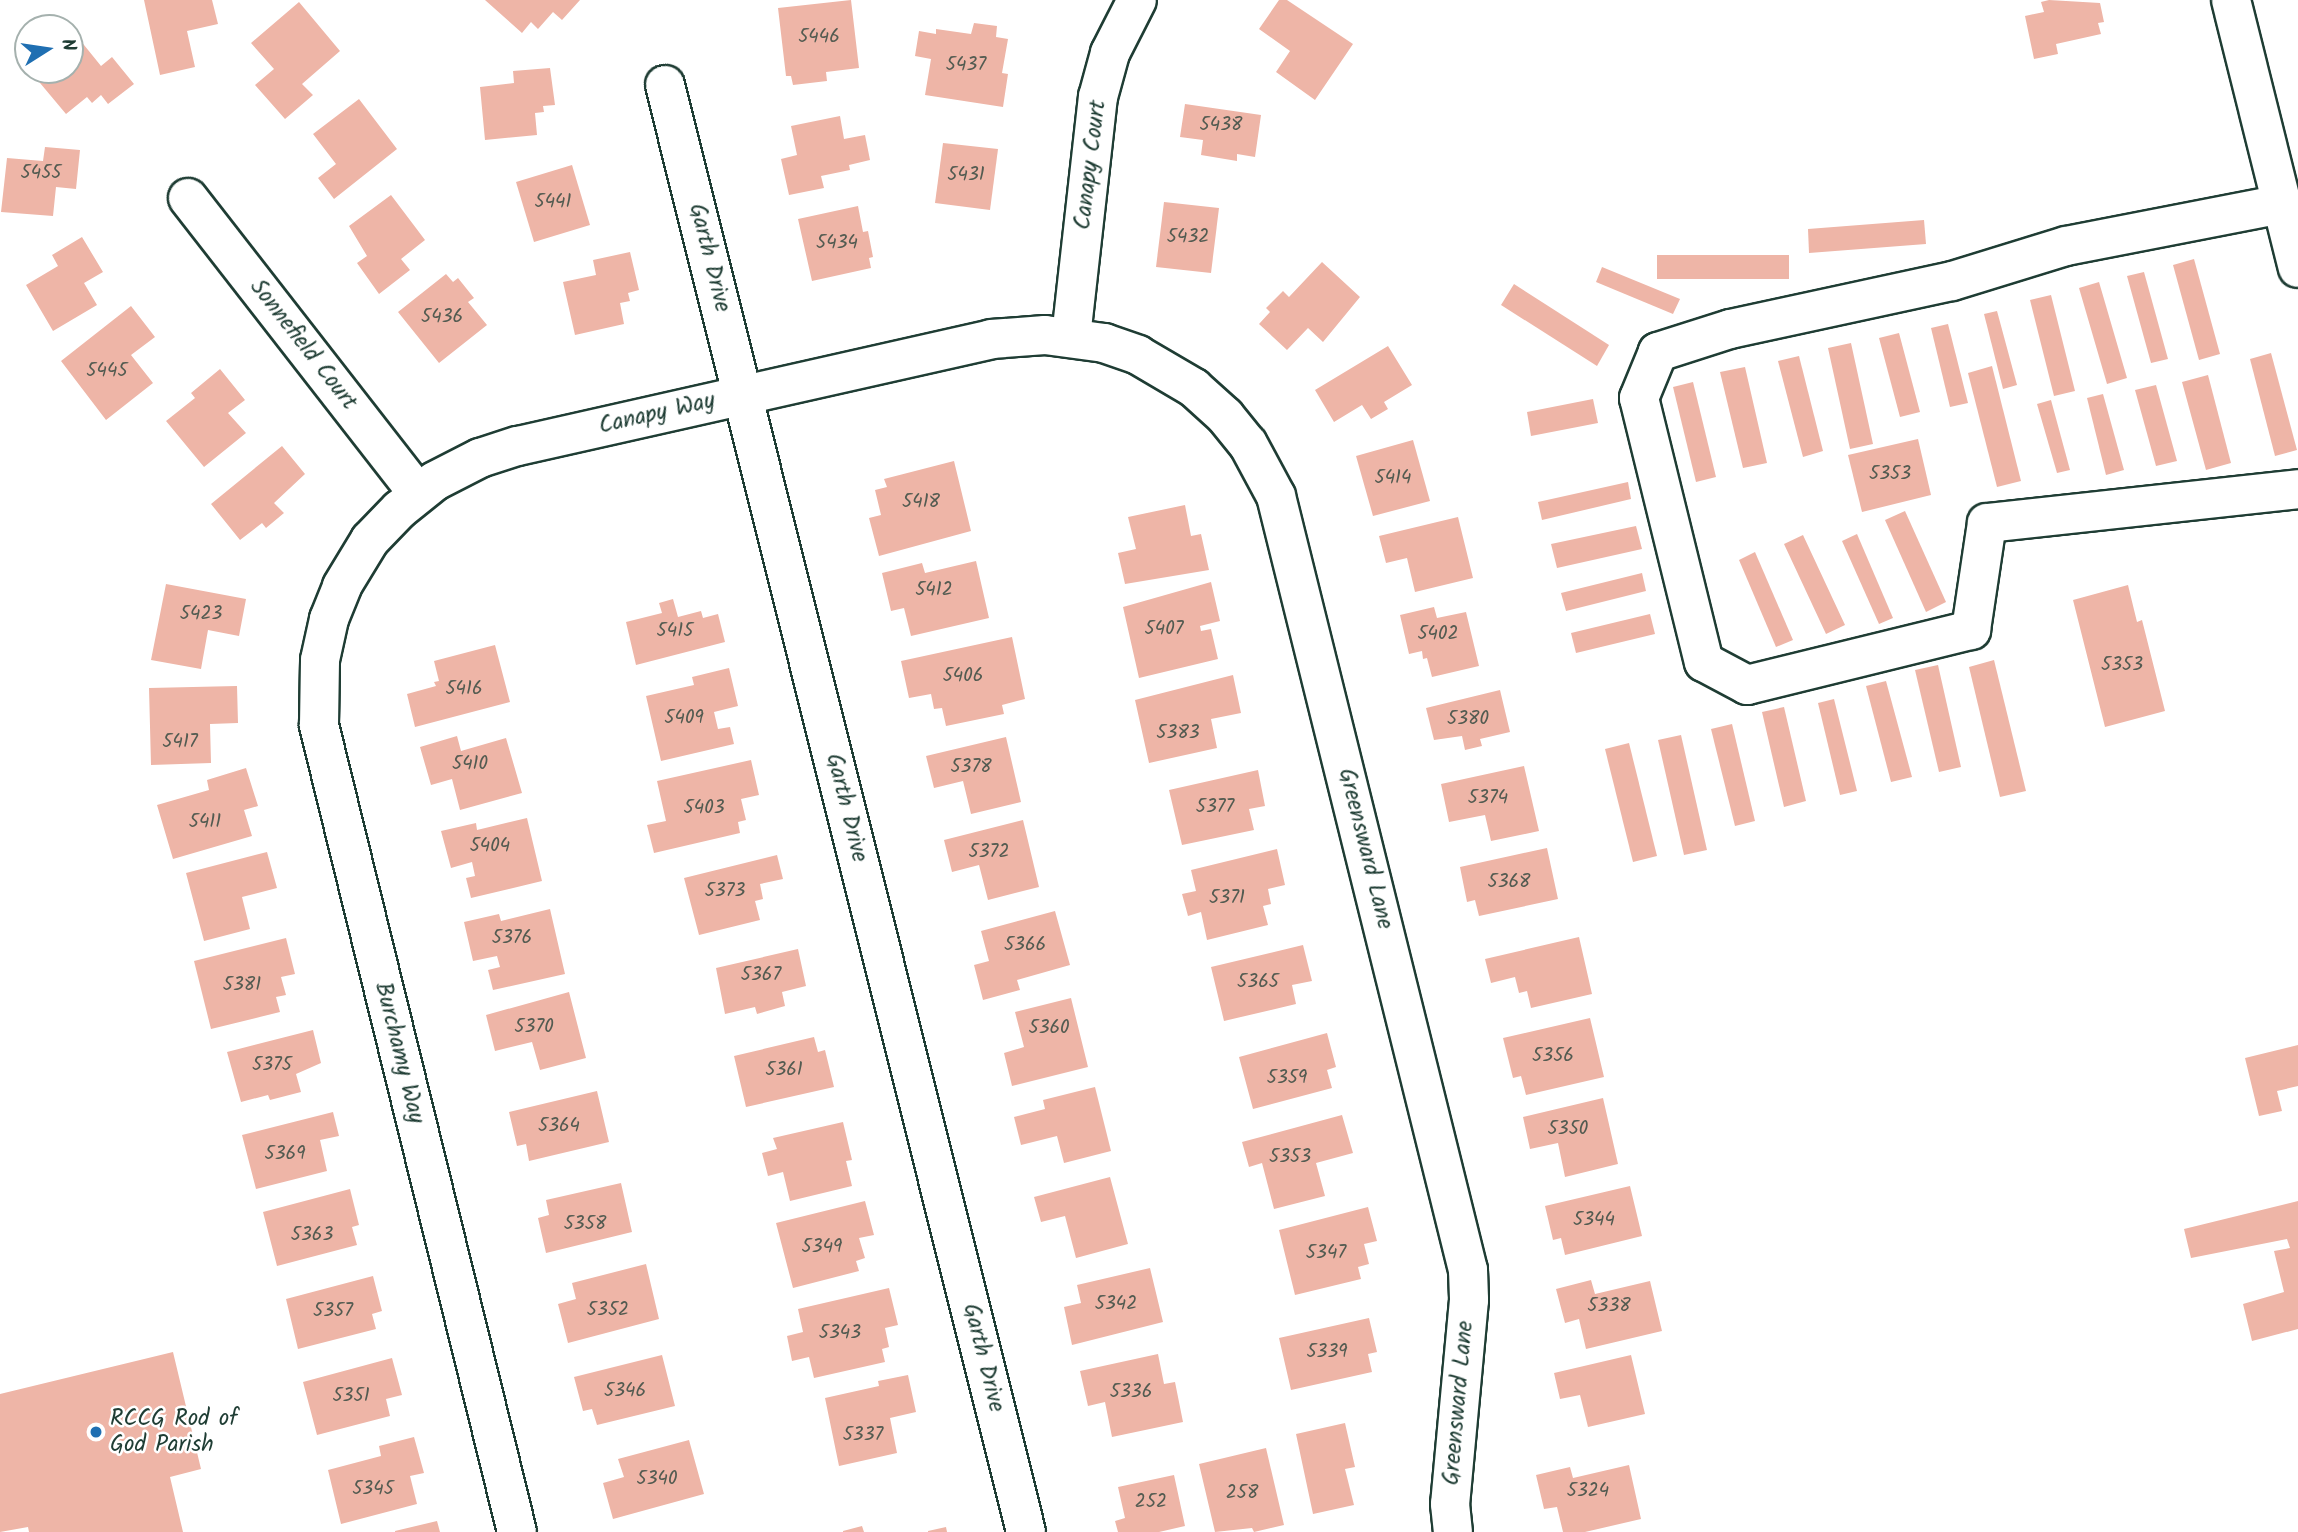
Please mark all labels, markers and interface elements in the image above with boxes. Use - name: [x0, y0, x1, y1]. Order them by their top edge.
- north arrow: [14, 14, 84, 84]
- house number: 5446: [798, 27, 840, 49]
- text: N: [52, 36, 84, 54]
- house number: 5437: [946, 55, 986, 77]
- street label: Canapy Court: [1069, 99, 1113, 231]
- house number: 5438: [1200, 115, 1242, 137]
- house number: 5455: [20, 163, 62, 185]
- house number: 5431: [947, 165, 985, 187]
- house number: 5441: [534, 192, 572, 214]
- street label: Garth Drive: [682, 201, 736, 315]
- house number: 5432: [1167, 227, 1209, 249]
- house number: 5434: [816, 233, 858, 255]
- street label: Sonnefield Court: [243, 274, 363, 416]
- house number: 5436: [421, 307, 463, 329]
- house number: 5445: [86, 361, 128, 383]
- street label: Canapy Way: [596, 387, 718, 441]
- house number: 5353: [1869, 464, 1911, 486]
- house number: 5414: [1374, 468, 1412, 490]
- house number: 5418: [902, 492, 940, 514]
- house number: 5412: [915, 580, 953, 602]
- house number: 5423: [180, 604, 222, 626]
- house number: 5407: [1145, 619, 1183, 641]
- house number: 5415: [657, 621, 693, 643]
- house number: 5402: [1417, 624, 1459, 646]
- house number: 5353: [2101, 655, 2143, 677]
- house number: 5406: [943, 666, 983, 688]
- house number: 5416: [445, 679, 483, 701]
- house number: 5409: [664, 708, 704, 730]
- house number: 5380: [1447, 709, 1489, 731]
- house number: 5383: [1156, 723, 1200, 745]
- house number: 5417: [162, 732, 198, 754]
- street label: Garth Drive: [819, 751, 873, 865]
- house number: 5410: [452, 754, 488, 776]
- house number: 5378: [950, 757, 992, 779]
- street label: Greensward Lane: [1332, 766, 1398, 932]
- house number: 5374: [1468, 788, 1508, 810]
- house number: 5377: [1196, 797, 1234, 819]
- house number: 5403: [683, 798, 725, 820]
- house number: 5411: [189, 812, 221, 834]
- house number: 5404: [470, 836, 510, 858]
- house number: 5372: [969, 842, 1009, 864]
- house number: 5368: [1487, 872, 1531, 894]
- house number: 5373: [705, 881, 745, 903]
- house number: 5371: [1209, 888, 1245, 910]
- house number: 5376: [492, 928, 532, 950]
- house number: 5366: [1004, 935, 1046, 957]
- house number: 5367: [741, 965, 781, 987]
- house number: 5365: [1237, 972, 1279, 994]
- house number: 5381: [223, 975, 261, 997]
- street label: Burchamy Way: [368, 980, 430, 1126]
- house number: 5370: [514, 1017, 554, 1039]
- house number: 5360: [1028, 1018, 1070, 1040]
- house number: 5356: [1532, 1046, 1574, 1068]
- house number: 5375: [252, 1055, 292, 1077]
- house number: 5361: [765, 1060, 803, 1082]
- house number: 5359: [1267, 1068, 1307, 1090]
- house number: 5364: [538, 1116, 580, 1138]
- house number: 5350: [1548, 1119, 1588, 1141]
- house number: 5369: [265, 1144, 305, 1166]
- house number: 5353: [1269, 1147, 1311, 1169]
- house number: 5344: [1573, 1210, 1615, 1232]
- house number: 5358: [564, 1214, 606, 1236]
- house number: 5363: [291, 1225, 333, 1247]
- house number: 5349: [802, 1237, 842, 1259]
- house number: 5347: [1306, 1243, 1346, 1265]
- house number: 5342: [1095, 1294, 1137, 1316]
- house number: 5338: [1587, 1296, 1631, 1318]
- house number: 5352: [587, 1300, 629, 1322]
- house number: 5357: [313, 1301, 353, 1323]
- street label: Garth Drive: [956, 1301, 1010, 1415]
- street label: Greensward Lane: [1438, 1320, 1480, 1486]
- house number: 5343: [819, 1323, 861, 1345]
- house number: 5339: [1306, 1342, 1348, 1364]
- house number: 5346: [604, 1381, 646, 1403]
- house number: 5336: [1110, 1382, 1152, 1404]
- house number: 5351: [332, 1386, 370, 1408]
- place label: RCCG Rod of God Parish: [110, 1405, 238, 1459]
- marker: RCCG Rod of God Parish: [88, 1424, 104, 1440]
- house number: 5337: [843, 1425, 883, 1447]
- house number: 5340: [636, 1469, 678, 1491]
- house number: 5345: [352, 1479, 394, 1501]
- house number: 5324: [1567, 1481, 1609, 1503]
- house number: 258: [1226, 1483, 1258, 1505]
- house number: 252: [1135, 1492, 1167, 1514]

